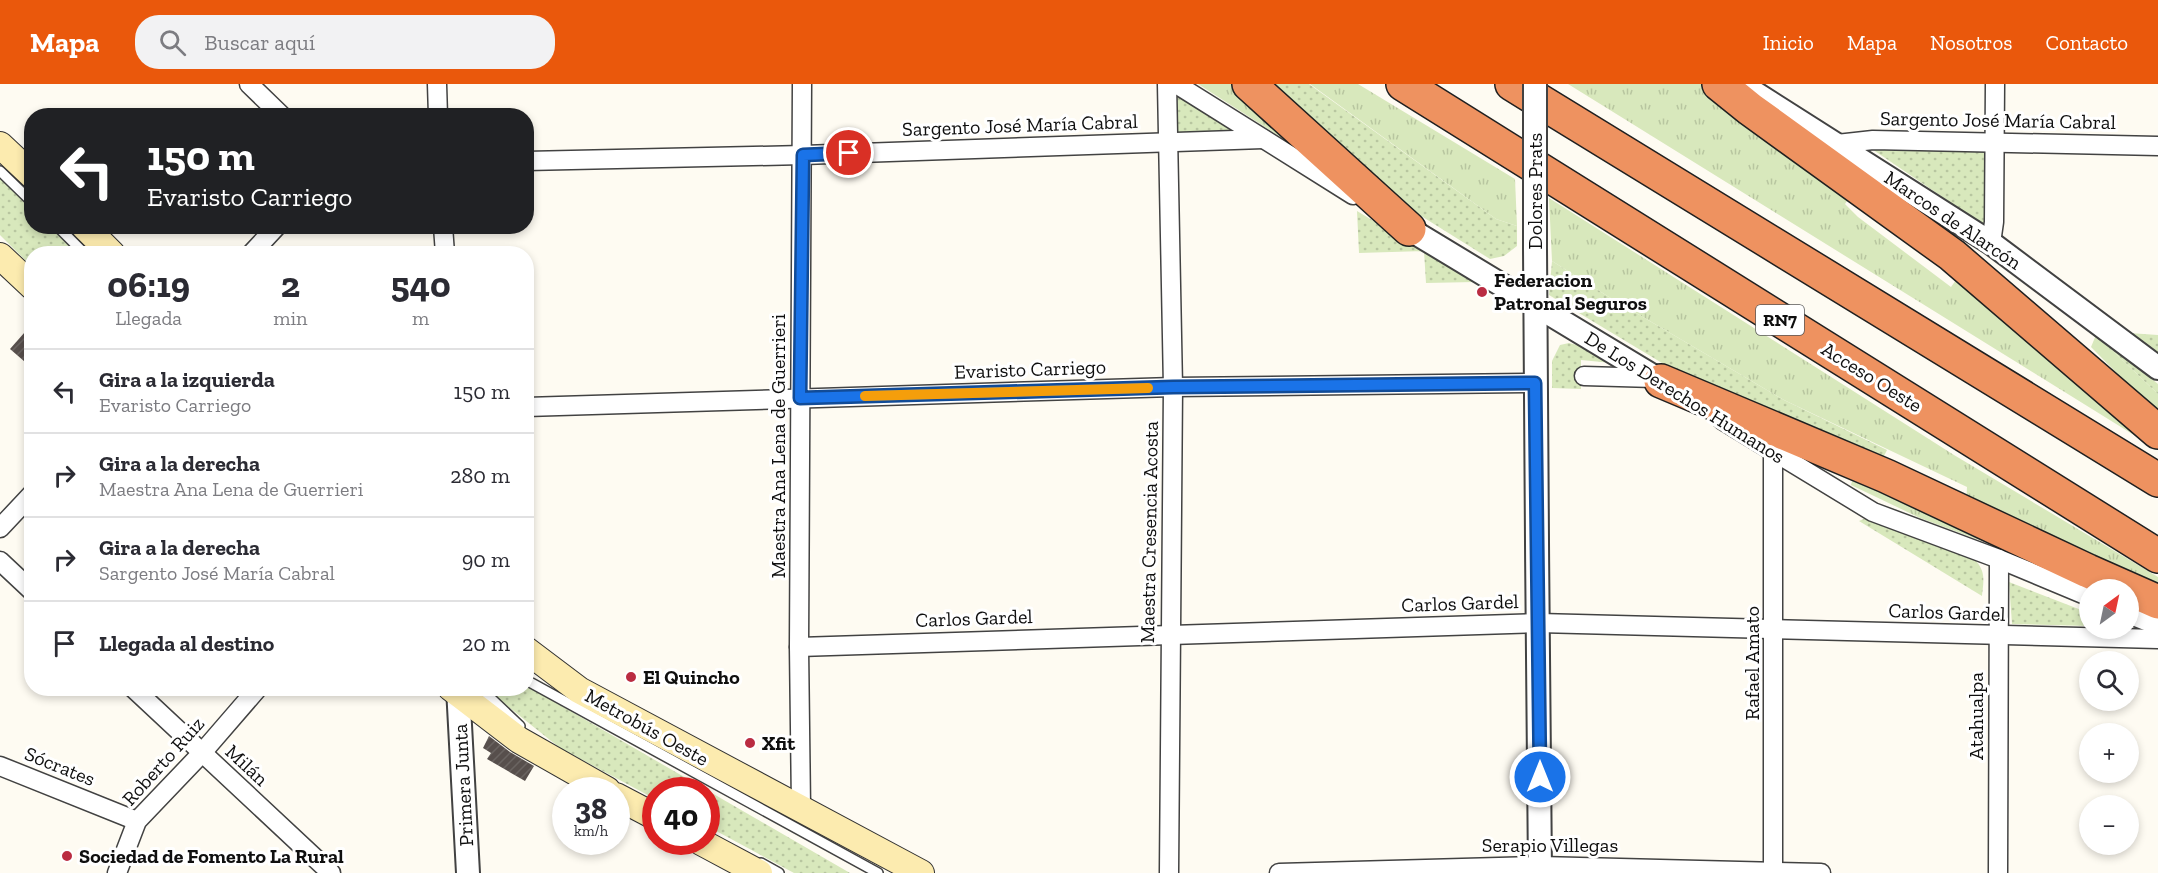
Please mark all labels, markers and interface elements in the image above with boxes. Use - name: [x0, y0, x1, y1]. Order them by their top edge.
- search box: [135, 15, 555, 69]
- text: Mapa: [30, 26, 99, 59]
- icon: search: [156, 26, 189, 59]
- text: Buscar aquí: [204, 29, 315, 56]
- text: Inicio: [1763, 30, 1814, 55]
- text: Mapa: [1847, 30, 1897, 55]
- text: Nosotros: [1930, 30, 2012, 55]
- text: Contacto: [2045, 30, 2128, 55]
- street label: Sargento José María Cabral: [1880, 106, 2116, 134]
- street label: Sargento José María Cabral: [902, 109, 1138, 141]
- pin: [823, 127, 874, 178]
- text: 150 m: [147, 130, 255, 181]
- icon: left: [48, 132, 126, 210]
- street label: Dolores Prats: [1523, 133, 1547, 249]
- icon: arrive: [832, 136, 865, 169]
- street label: Marcos de Alarcón: [1880, 165, 2026, 275]
- text: Evaristo Carriego: [147, 181, 352, 213]
- text: 06:19: [107, 263, 190, 306]
- text: 2: [281, 263, 300, 306]
- text: 540: [391, 263, 451, 306]
- place label: Federacion Patronal Seguros: [1494, 268, 1647, 315]
- marker: Federacion Patronal Seguros: [1475, 285, 1489, 299]
- road number: RN7: [1756, 305, 1804, 335]
- text: Llegada: [115, 306, 182, 330]
- text: min: [273, 306, 308, 330]
- text: m: [412, 306, 429, 330]
- street label: Maestra Ana Lena de Guerrieri: [766, 313, 790, 578]
- street label: De Los Derechos Humanos: [1581, 326, 1789, 468]
- street label: Acceso Oeste: [1817, 337, 1927, 417]
- street label: Evaristo Carriego: [954, 354, 1106, 384]
- text: Gira a la izquierda: [99, 366, 275, 393]
- icon: left: [48, 375, 81, 408]
- text: 150 m: [454, 378, 510, 405]
- text: Evaristo Carriego: [99, 393, 251, 417]
- street label: Maestra Cresencia Acosta: [1135, 420, 1163, 643]
- text: Gira a la derecha: [99, 450, 260, 477]
- icon: right: [48, 459, 81, 492]
- text: 280 m: [450, 462, 510, 489]
- text: Maestra Ana Lena de Guerrieri: [99, 477, 363, 501]
- text: Gira a la derecha: [99, 534, 260, 561]
- icon: right: [48, 543, 81, 576]
- text: 90 m: [462, 546, 510, 573]
- text: Sargento José María Cabral: [99, 561, 335, 585]
- north arrow: [2079, 579, 2139, 639]
- map controls: [2079, 579, 2139, 855]
- street label: Carlos Gardel: [1401, 589, 1519, 617]
- street label: Carlos Gardel: [1888, 598, 2006, 626]
- street label: Carlos Gardel: [915, 604, 1033, 632]
- street label: Rafael Amato: [1740, 606, 1764, 720]
- icon: arrive: [48, 627, 81, 660]
- text: Llegada al destino: [99, 630, 274, 657]
- text: 20 m: [462, 630, 510, 657]
- button: search: [2079, 651, 2139, 711]
- place label: El Quincho: [643, 665, 740, 689]
- marker: El Quincho: [624, 670, 638, 684]
- street label: Atahualpa: [1964, 672, 1988, 760]
- street label: Metrobús Oeste: [581, 683, 713, 771]
- street label: Roberto Ruiz: [117, 712, 209, 810]
- street label: Primera Junta: [448, 723, 478, 847]
- button: +: [2079, 723, 2139, 783]
- place label: Xfit: [762, 731, 796, 755]
- marker: Xfit: [743, 736, 757, 750]
- street label: Milán: [221, 739, 274, 791]
- street label: Sócrates: [21, 741, 99, 791]
- position arrow: [1508, 745, 1572, 809]
- speed limit sign: 40: [642, 777, 720, 855]
- text: 38: [575, 791, 607, 827]
- button: −: [2079, 795, 2139, 855]
- text: km/h: [574, 822, 608, 840]
- street label: Serapio Villegas: [1482, 833, 1618, 857]
- place label: Sociedad de Fomento La Rural: [79, 844, 344, 868]
- marker: Sociedad de Fomento La Rural: [60, 849, 74, 863]

